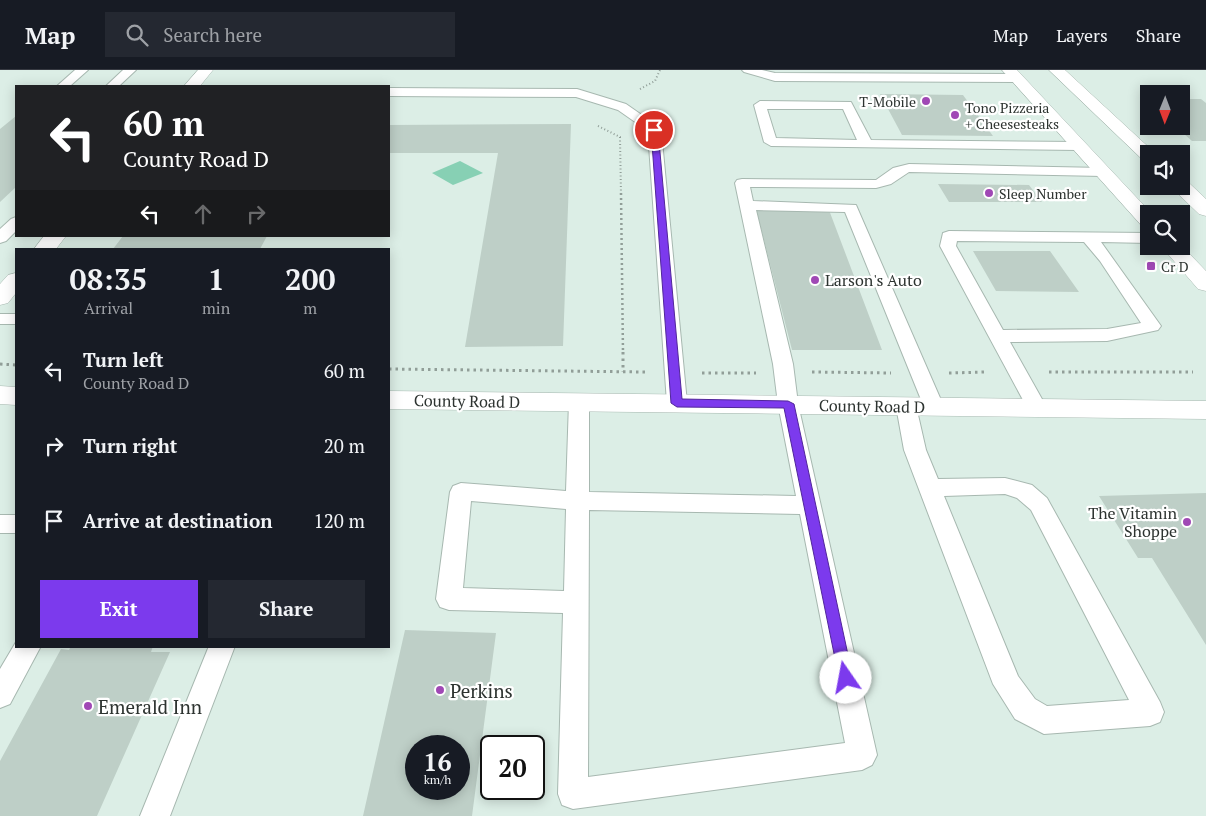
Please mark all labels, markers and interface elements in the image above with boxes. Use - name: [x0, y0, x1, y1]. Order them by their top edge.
- search box: [105, 12, 455, 57]
- text: Map: [25, 19, 75, 51]
- icon: search: [123, 21, 151, 49]
- text: Search here: [163, 22, 262, 47]
- text: Map: [993, 23, 1028, 47]
- text: Layers: [1056, 23, 1108, 47]
- text: Share: [1136, 23, 1181, 47]
- north arrow: [1140, 85, 1190, 135]
- map controls: [1140, 85, 1190, 255]
- place label: T-Mobile: [859, 92, 916, 111]
- marker: T-Mobile: [920, 95, 932, 107]
- place label: Tono Pizzeria + Cheesesteaks: [965, 98, 1059, 133]
- text: 60 m: [123, 100, 204, 146]
- icon: left: [40, 105, 105, 170]
- pin: [633, 109, 675, 151]
- marker: Tono Pizzeria + Cheesesteaks: [949, 109, 961, 121]
- icon: arrive: [640, 116, 668, 144]
- text: County Road D: [123, 144, 269, 173]
- button: sound: [1140, 145, 1190, 195]
- place label: Sleep Number: [999, 184, 1087, 203]
- marker: Sleep Number: [983, 187, 995, 199]
- icon: left: [136, 200, 164, 228]
- icon: ahead: [189, 200, 217, 228]
- icon: right: [242, 200, 270, 228]
- button: search: [1140, 205, 1190, 255]
- place label: Cr D: [1161, 257, 1189, 276]
- text: 08:35: [69, 259, 148, 299]
- text: 1: [208, 259, 225, 299]
- text: 200: [285, 259, 336, 299]
- marker: Cr D: [1145, 260, 1157, 272]
- place label: Larson's Auto: [825, 269, 922, 291]
- marker: Larson's Auto: [809, 274, 821, 286]
- text: Arrival: [84, 297, 133, 319]
- text: min: [202, 297, 230, 319]
- text: m: [303, 297, 317, 319]
- text: Turn left: [83, 347, 164, 372]
- icon: left: [40, 357, 68, 385]
- text: 60 m: [324, 358, 365, 383]
- text: County Road D: [83, 372, 189, 394]
- street label: County Road D: [414, 389, 520, 413]
- street label: County Road D: [819, 394, 925, 418]
- icon: right: [40, 432, 68, 460]
- text: Turn right: [83, 433, 177, 458]
- text: 20 m: [324, 433, 365, 458]
- place label: The Vitamin Shoppe: [1088, 502, 1177, 542]
- icon: arrive: [40, 507, 68, 535]
- text: Arrive at destination: [83, 508, 272, 533]
- text: 120 m: [314, 508, 365, 533]
- marker: The Vitamin Shoppe: [1181, 516, 1193, 528]
- button: Exit: [40, 580, 198, 638]
- button: Share: [208, 580, 365, 638]
- position arrow: [819, 651, 871, 703]
- place label: Perkins: [450, 678, 513, 703]
- marker: Perkins: [434, 684, 446, 696]
- place label: Emerald Inn: [98, 694, 202, 719]
- marker: Emerald Inn: [82, 700, 94, 712]
- speed limit sign: 20: [480, 735, 545, 800]
- text: 16: [423, 745, 452, 778]
- text: km/h: [424, 772, 451, 787]

